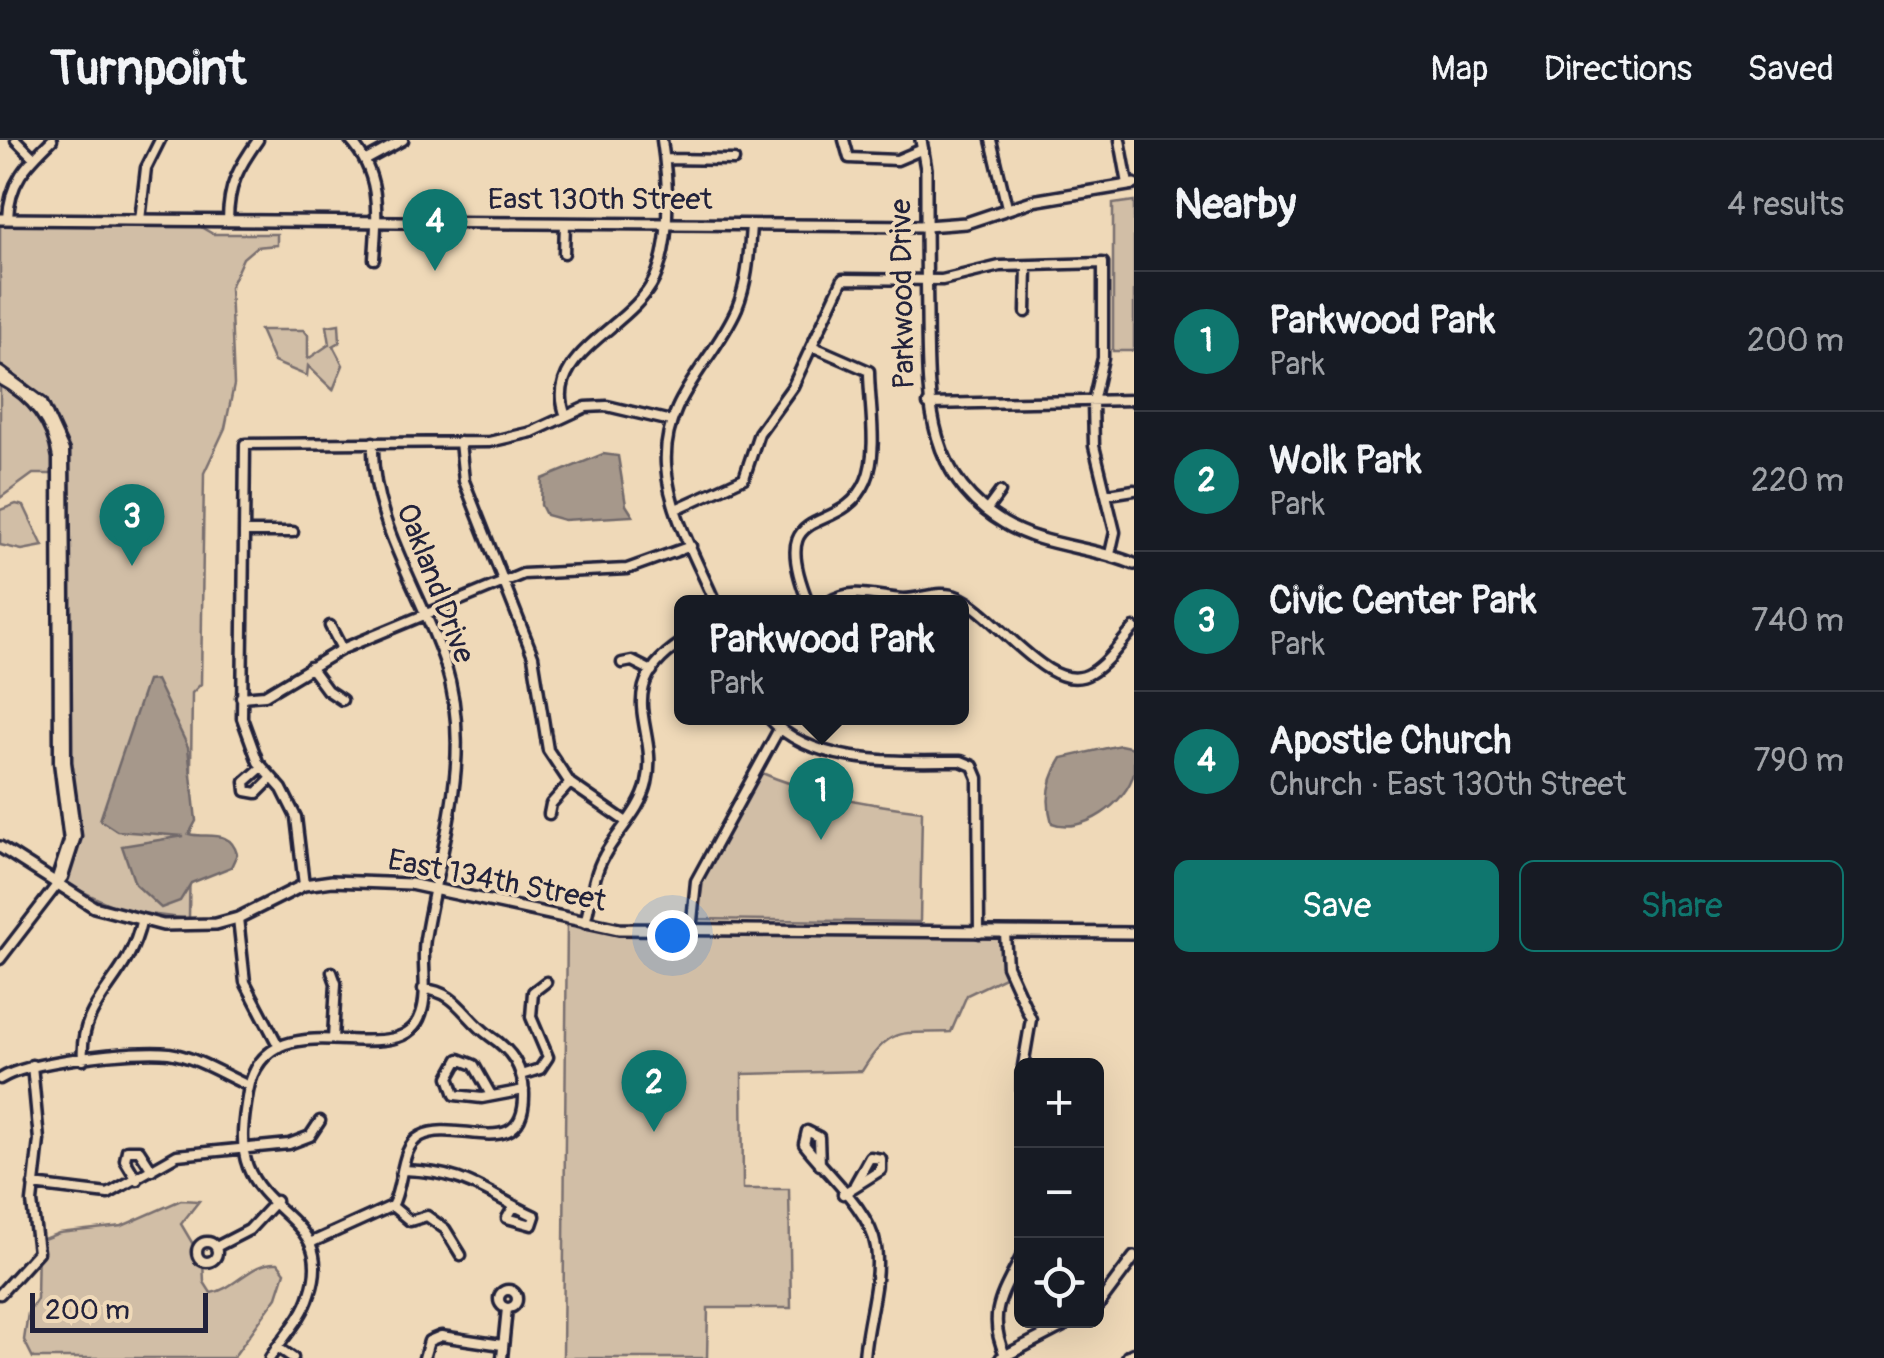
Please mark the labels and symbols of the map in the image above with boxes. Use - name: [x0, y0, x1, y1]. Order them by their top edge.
- street label: East 130th Street: [488, 181, 713, 218]
- pin: 4: [402, 188, 468, 271]
- street label: Parkwood Drive: [882, 198, 923, 389]
- pin: 3: [100, 484, 164, 566]
- street label: Oakland Drive: [388, 498, 483, 668]
- pin: 1: [788, 758, 854, 840]
- street label: East 134th Street: [385, 841, 610, 920]
- your location: [647, 910, 698, 961]
- pin: 2: [622, 1050, 686, 1132]
- scale bar: [30, 1288, 208, 1332]

